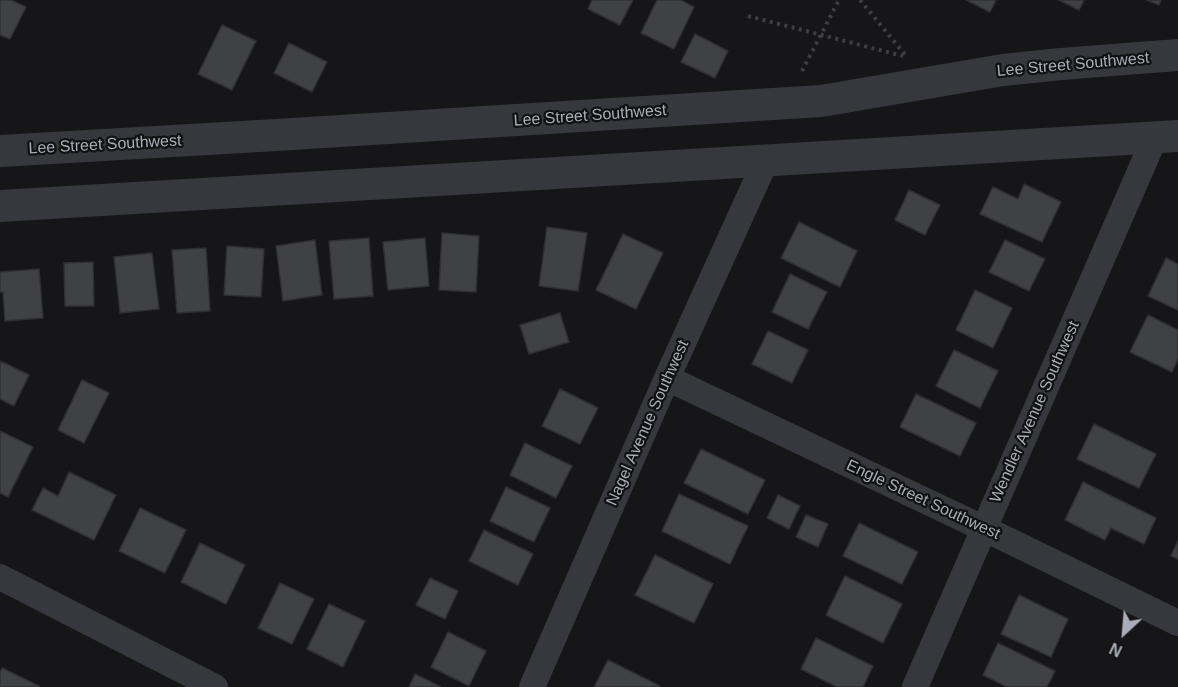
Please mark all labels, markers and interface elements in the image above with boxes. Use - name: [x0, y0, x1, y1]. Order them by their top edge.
- street label: Lee Street Southwest: [996, 49, 1150, 81]
- street label: Lee Street Southwest: [513, 101, 667, 131]
- street label: Lee Street Southwest: [28, 131, 182, 159]
- street label: Wendler Avenue Southwest: [986, 318, 1084, 506]
- street label: Nagel Avenue Southwest: [603, 337, 693, 509]
- street label: Engle Street Southwest: [843, 456, 1003, 544]
- north arrow: [1094, 603, 1154, 663]
- text: N: [1107, 639, 1125, 660]

